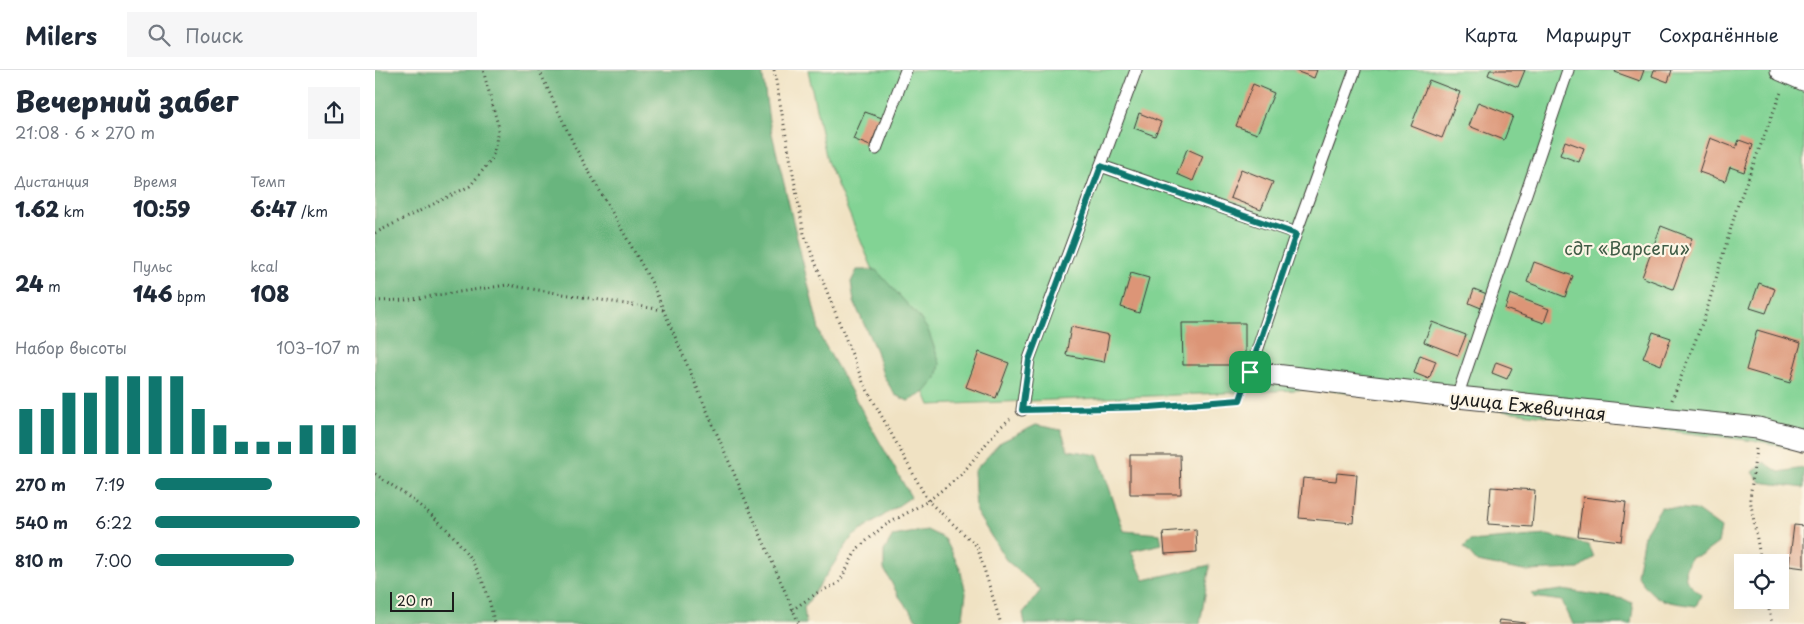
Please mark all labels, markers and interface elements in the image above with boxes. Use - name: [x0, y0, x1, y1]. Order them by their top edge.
- search box: [127, 12, 477, 57]
- text: Milers: [25, 17, 97, 53]
- icon: search: [145, 21, 173, 49]
- text: Поиск: [185, 21, 243, 49]
- text: Карта: [1465, 21, 1517, 48]
- text: Маршрут: [1545, 21, 1631, 48]
- text: Сохранённые: [1659, 21, 1779, 48]
- text: Вечерний забег: [15, 79, 238, 122]
- button: share: [308, 87, 360, 139]
- text: 21:08 · 6 × 270 m: [15, 120, 155, 144]
- text: Дистанция: [15, 171, 89, 192]
- text: Время: [133, 171, 177, 192]
- text: Темп: [250, 171, 286, 192]
- text: 1.62: [15, 192, 59, 224]
- text: 10:59: [133, 192, 190, 224]
- text: 6:47: [250, 192, 297, 224]
- text: km: [59, 201, 85, 222]
- text: /km: [297, 201, 328, 222]
- park label: сдт «Варсеги»: [1564, 234, 1690, 261]
- text: Пульс: [133, 256, 172, 277]
- text: kcal: [250, 256, 278, 277]
- text: 24: [15, 267, 43, 299]
- text: m: [43, 276, 61, 297]
- text: 146: [133, 277, 172, 309]
- text: 108: [250, 277, 289, 309]
- text: bpm: [172, 286, 206, 307]
- text: Набор высоты: [15, 335, 127, 359]
- text: 103–107 m: [276, 335, 360, 359]
- pin: [1229, 351, 1271, 393]
- icon: arrive: [1236, 358, 1264, 386]
- street label: улица Ежевичная: [1449, 383, 1607, 427]
- text: 270 m: [15, 472, 66, 496]
- text: 7:19: [95, 472, 125, 496]
- text: 540 m: [15, 510, 68, 534]
- text: 6:22: [95, 510, 132, 534]
- text: 810 m: [15, 548, 63, 572]
- text: 7:00: [95, 548, 132, 572]
- map controls: [1734, 554, 1789, 609]
- button: locate: [1734, 554, 1789, 609]
- scale bar: [390, 589, 454, 612]
- text: 20 m: [397, 590, 433, 611]

